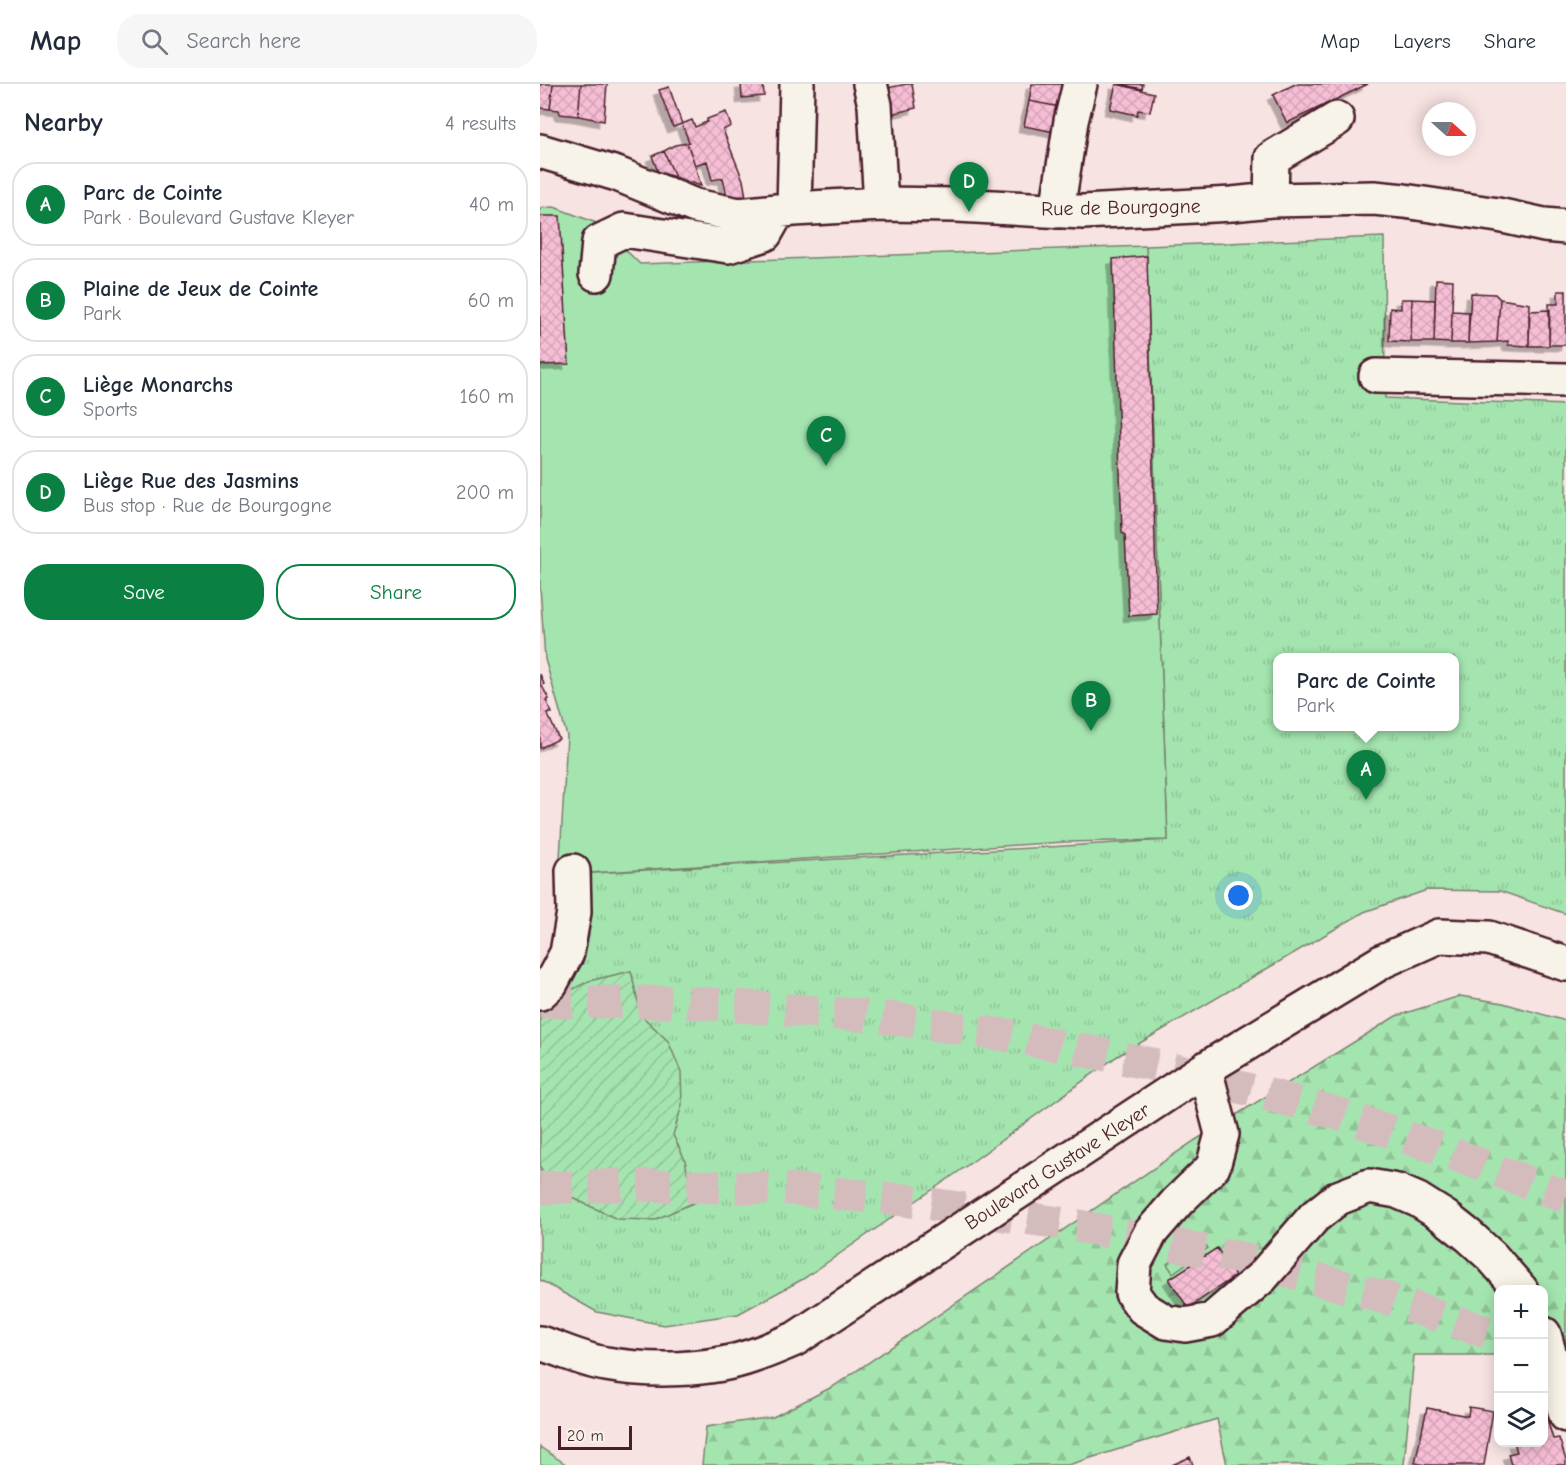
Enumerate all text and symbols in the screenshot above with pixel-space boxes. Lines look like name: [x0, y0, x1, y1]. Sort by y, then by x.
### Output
search box: [117, 14, 537, 68]
text: Map: [30, 25, 81, 57]
icon: search: [138, 25, 171, 58]
text: Search here: [186, 28, 301, 54]
text: Map: [1321, 29, 1360, 53]
text: Layers: [1393, 29, 1451, 53]
text: Share: [1484, 29, 1536, 53]
north arrow: [1422, 102, 1476, 156]
text: Nearby: [24, 108, 103, 138]
text: 4 results: [445, 112, 516, 135]
pin: D: [950, 162, 988, 212]
text: Parc de Cointe: [83, 180, 222, 206]
text: A: [40, 193, 51, 216]
text: 40 m: [469, 193, 514, 216]
street label: Rue de Bourgogne: [1041, 195, 1201, 220]
text: Park · Boulevard Gustave Kleyer: [83, 206, 354, 229]
text: Plaine de Jeux de Cointe: [83, 276, 318, 302]
text: B: [39, 289, 52, 312]
text: 60 m: [468, 289, 514, 312]
text: Park: [83, 302, 121, 325]
text: Liège Monarchs: [83, 372, 233, 398]
text: C: [39, 385, 52, 408]
text: 160 m: [460, 385, 514, 408]
text: Sports: [83, 398, 137, 421]
pin: C: [806, 416, 846, 466]
text: Liège Rue des Jasmins: [83, 468, 299, 494]
text: D: [39, 481, 52, 504]
text: 200 m: [456, 481, 514, 504]
text: Bus stop · Rue de Bourgogne: [83, 494, 332, 517]
button: Save: [24, 564, 264, 620]
button: Share: [276, 564, 516, 620]
popup: [1273, 653, 1459, 731]
text: Parc de Cointe: [1296, 668, 1436, 694]
pin: B: [1072, 682, 1110, 731]
text: Park: [1296, 694, 1335, 717]
pin: A: [1346, 750, 1386, 800]
your location: [1224, 881, 1253, 910]
street label: Boulevard Gustave Kleyer: [961, 1098, 1154, 1235]
map controls: [1494, 1285, 1548, 1447]
button: +: [1494, 1285, 1548, 1339]
button: −: [1494, 1339, 1548, 1393]
button: layers: [1494, 1393, 1548, 1447]
scale bar: [558, 1423, 632, 1450]
text: 20 m: [567, 1427, 604, 1445]

